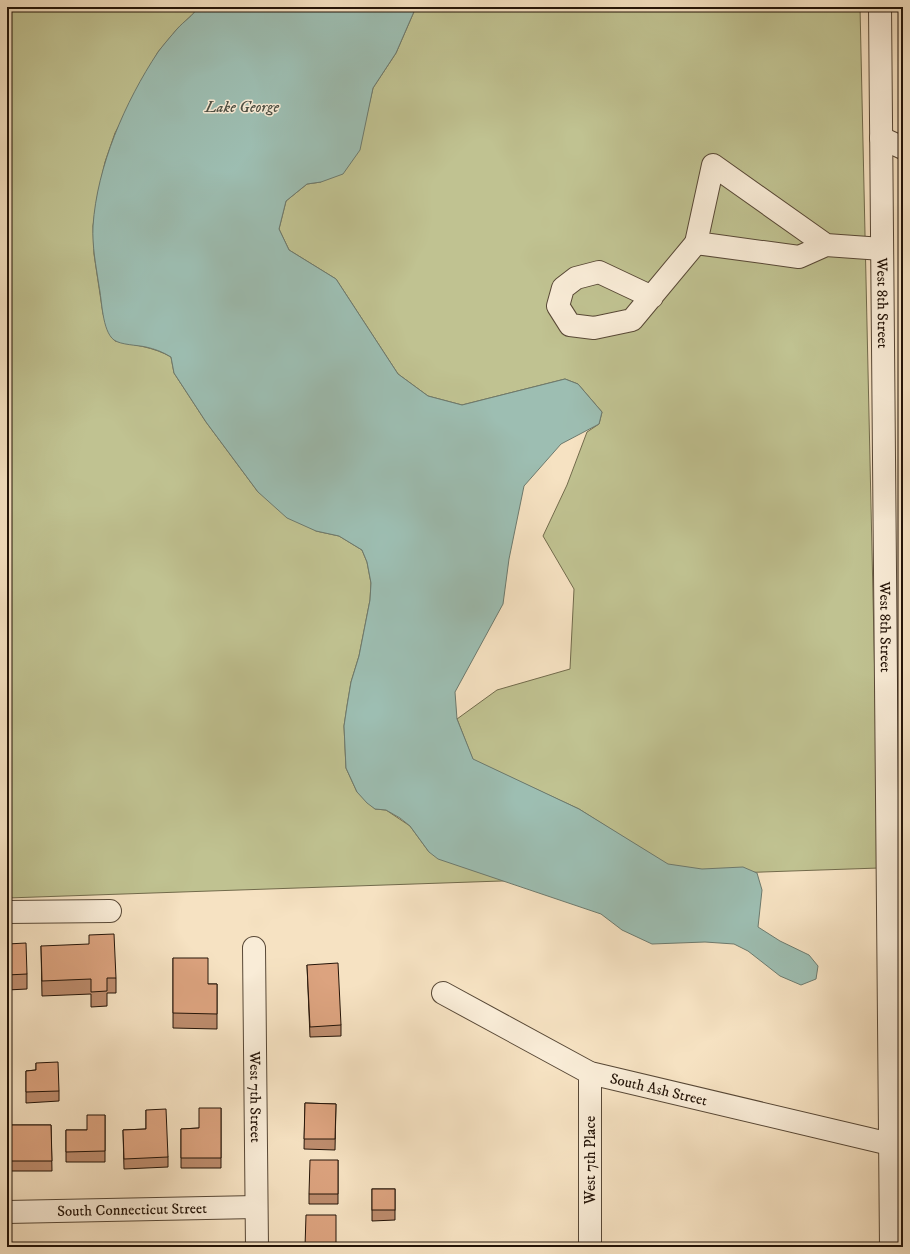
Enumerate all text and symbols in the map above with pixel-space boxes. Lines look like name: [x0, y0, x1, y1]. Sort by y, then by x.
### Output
water label: Lake George: [204, 97, 280, 117]
street label: West 8th Street: [873, 256, 893, 349]
street label: West 8th Street: [876, 580, 895, 673]
street label: West 7th Street: [246, 1050, 265, 1143]
street label: South Ash Street: [608, 1069, 710, 1110]
street label: West 7th Place: [581, 1116, 600, 1205]
street label: South Connecticut Street: [57, 1198, 207, 1220]

